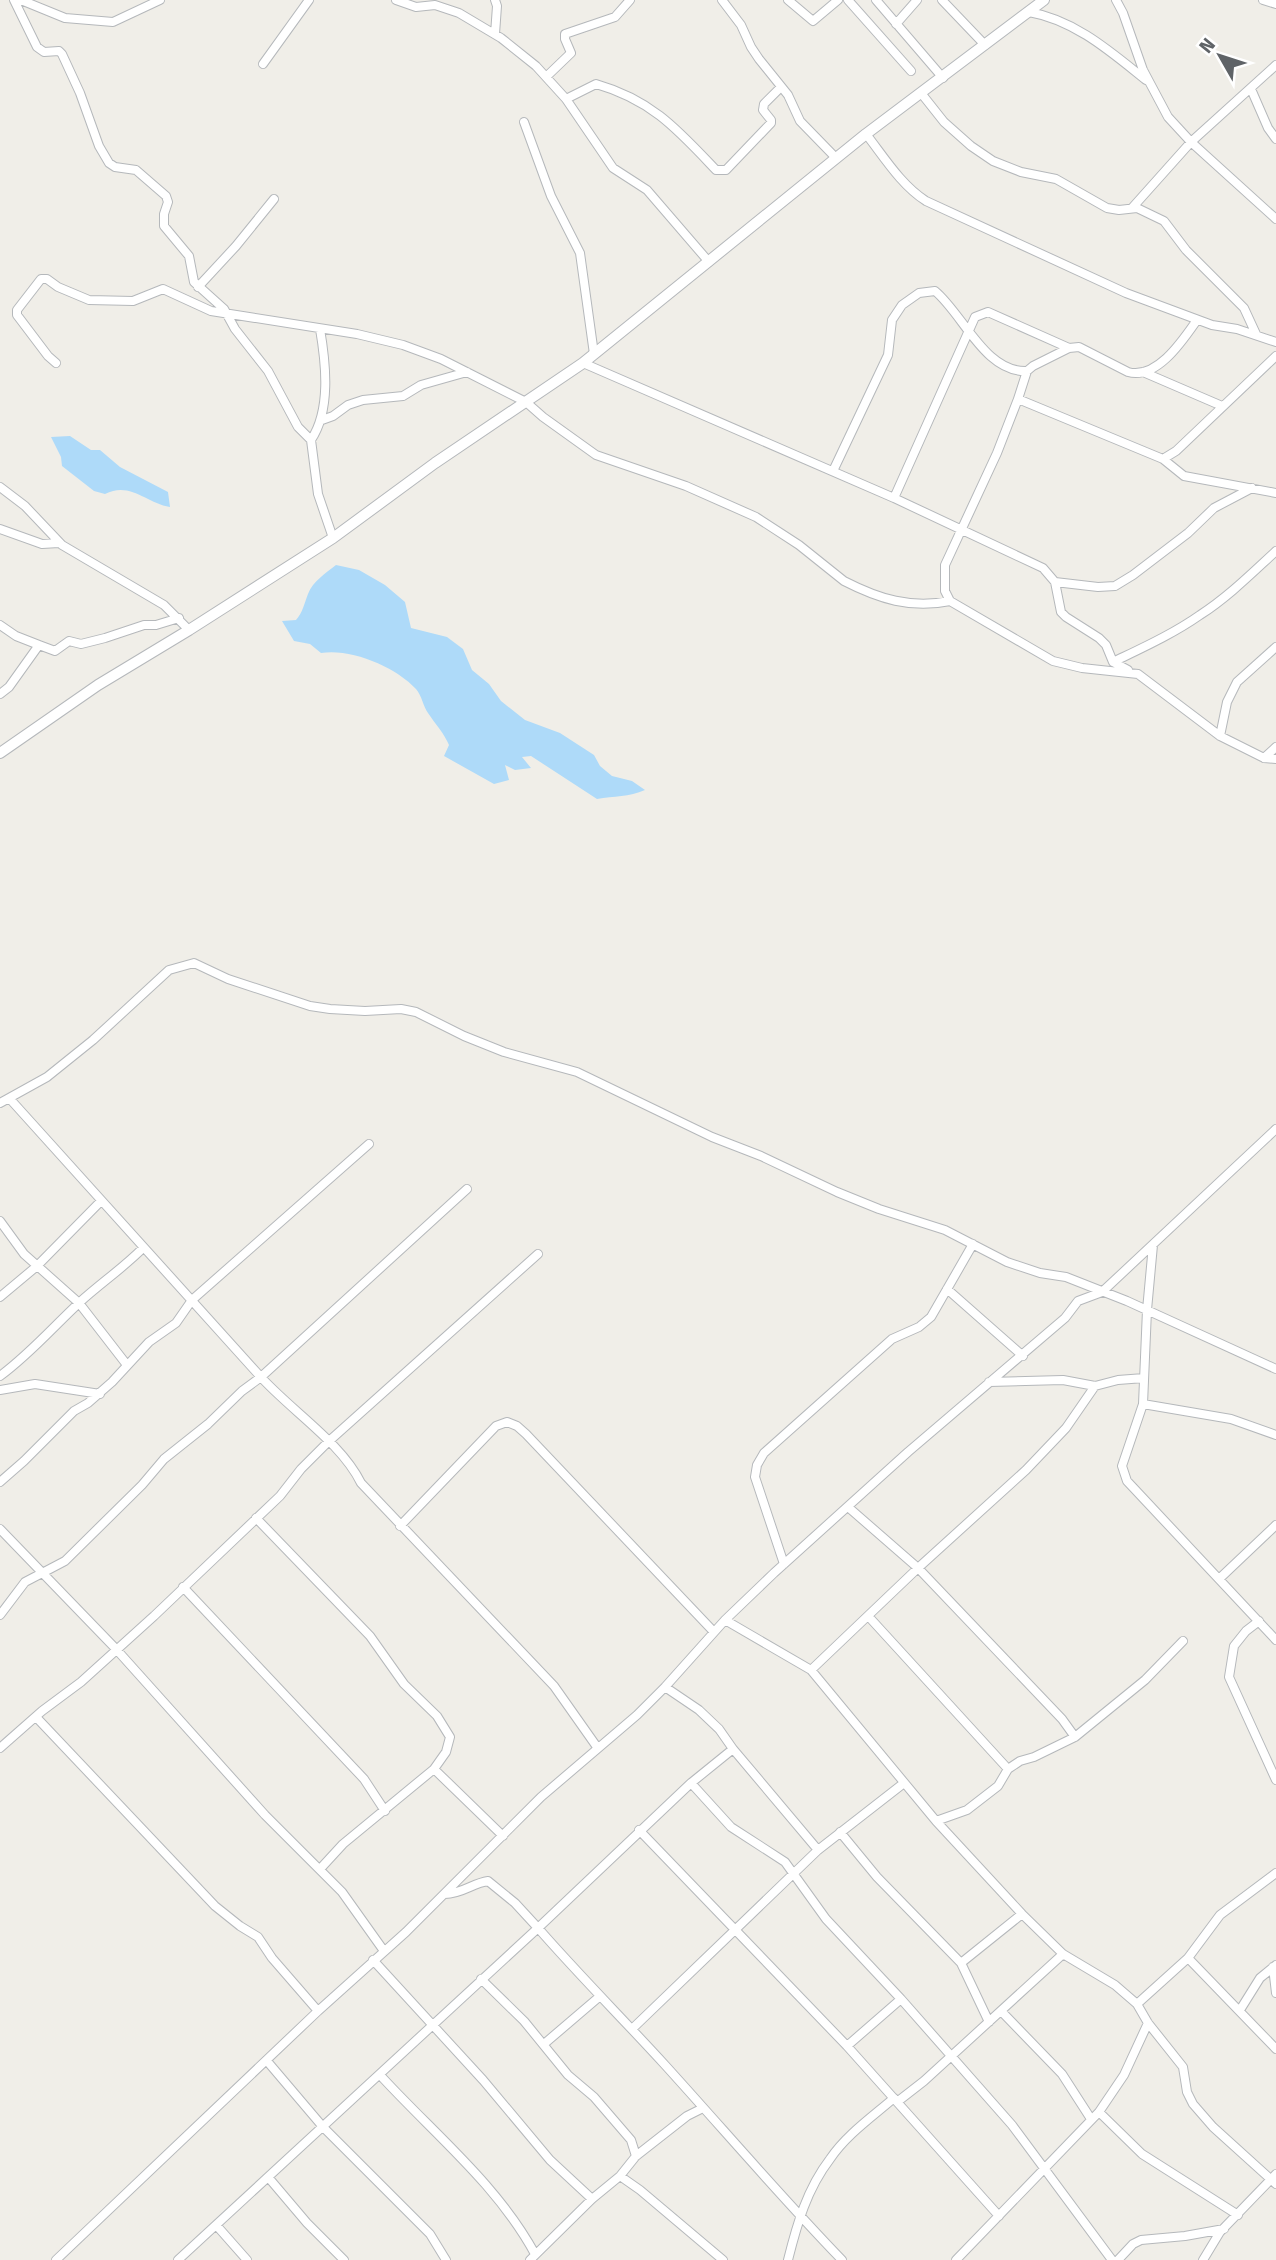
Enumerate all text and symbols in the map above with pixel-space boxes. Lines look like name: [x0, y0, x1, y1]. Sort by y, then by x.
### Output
north arrow: [1185, 21, 1255, 91]
text: N: [1194, 33, 1220, 58]

